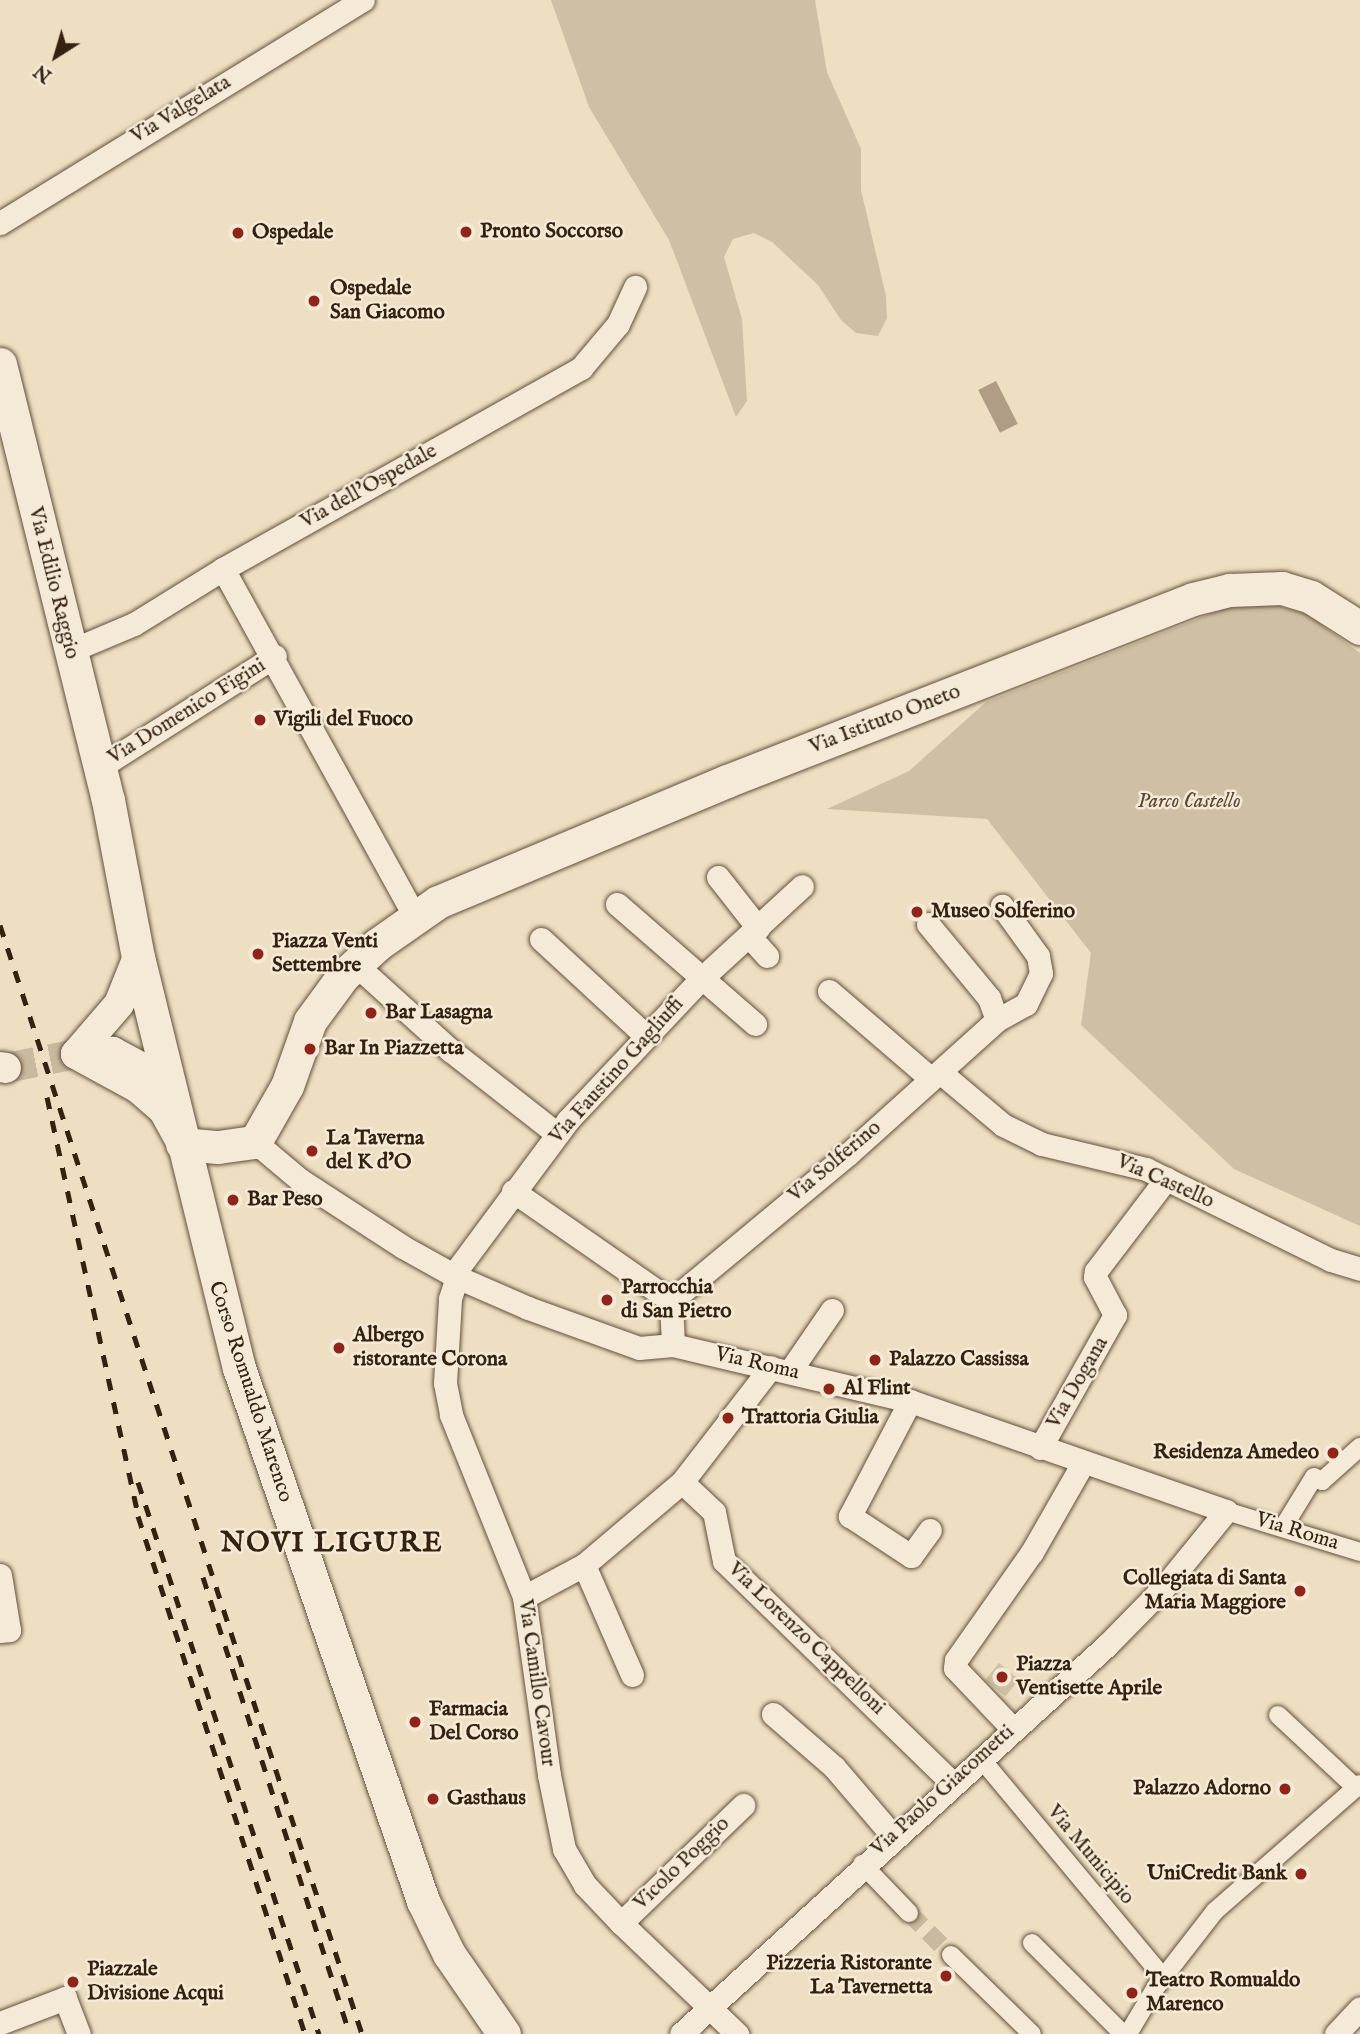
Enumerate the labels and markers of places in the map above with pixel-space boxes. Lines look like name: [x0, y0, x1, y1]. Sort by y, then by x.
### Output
place label: Pronto Soccorso: [480, 219, 623, 245]
place label: Ospedale: [252, 220, 333, 246]
marker: Pronto Soccorso: [458, 224, 474, 240]
marker: Ospedale: [230, 225, 246, 241]
place label: Ospedale San Giacomo: [330, 276, 445, 326]
marker: Ospedale San Giacomo: [304, 291, 324, 311]
place label: Vigili del Fuoco: [274, 707, 413, 733]
marker: Vigili del Fuoco: [252, 712, 268, 728]
place label: Museo Solferino: [931, 899, 1075, 925]
marker: Museo Solferino: [909, 904, 925, 920]
place label: Piazza Venti Settembre: [272, 929, 378, 979]
marker: Piazza Venti Settembre: [250, 946, 266, 962]
place label: Bar Lasagna: [385, 1000, 492, 1026]
marker: Bar Lasagna: [363, 1005, 379, 1021]
place label: Bar In Piazzetta: [324, 1036, 463, 1062]
marker: Bar In Piazzetta: [302, 1041, 318, 1057]
place label: La Taverna del K d'O: [326, 1126, 424, 1176]
marker: La Taverna del K d'O: [304, 1143, 320, 1159]
place label: Bar Peso: [247, 1187, 322, 1213]
marker: Bar Peso: [225, 1192, 241, 1208]
place label: Parrocchia di San Pietro: [621, 1275, 732, 1325]
marker: Parrocchia di San Pietro: [599, 1292, 615, 1308]
place label: Albergo ristorante Corona: [353, 1323, 507, 1373]
marker: Albergo ristorante Corona: [331, 1340, 347, 1356]
place label: Palazzo Cassissa: [889, 1347, 1029, 1373]
marker: Palazzo Cassissa: [867, 1352, 883, 1368]
place label: Al Flint: [843, 1376, 911, 1402]
marker: Al Flint: [821, 1381, 837, 1397]
place label: Trattoria Giulia: [742, 1405, 879, 1431]
marker: Trattoria Giulia: [720, 1410, 736, 1426]
place label: Residenza Amedeo: [1153, 1440, 1319, 1466]
marker: Residenza Amedeo: [1325, 1445, 1341, 1461]
place label: Collegiata di Santa Maria Maggiore: [1123, 1566, 1286, 1616]
marker: Collegiata di Santa Maria Maggiore: [1292, 1583, 1308, 1599]
place label: Piazza Ventisette Aprile: [1016, 1652, 1162, 1702]
marker: Piazza Ventisette Aprile: [994, 1669, 1010, 1685]
place label: Farmacia Del Corso: [429, 1697, 519, 1747]
marker: Farmacia Del Corso: [407, 1714, 423, 1730]
place label: Palazzo Adorno: [1133, 1776, 1271, 1802]
marker: Palazzo Adorno: [1277, 1781, 1293, 1797]
place label: Gasthaus: [447, 1786, 526, 1812]
marker: Gasthaus: [425, 1791, 441, 1807]
place label: UniCredit Bank: [1147, 1861, 1287, 1887]
marker: UniCredit Bank: [1293, 1866, 1309, 1882]
place label: Pizzeria Ristorante La Tavernetta: [766, 1951, 932, 2001]
place label: Piazzale Divisione Acqui: [87, 1957, 224, 2007]
marker: Pizzeria Ristorante La Tavernetta: [938, 1968, 954, 1984]
place label: Teatro Romualdo Marenco: [1146, 1968, 1300, 2018]
marker: Piazzale Divisione Acqui: [65, 1974, 81, 1990]
marker: Teatro Romualdo Marenco: [1124, 1985, 1140, 2001]

